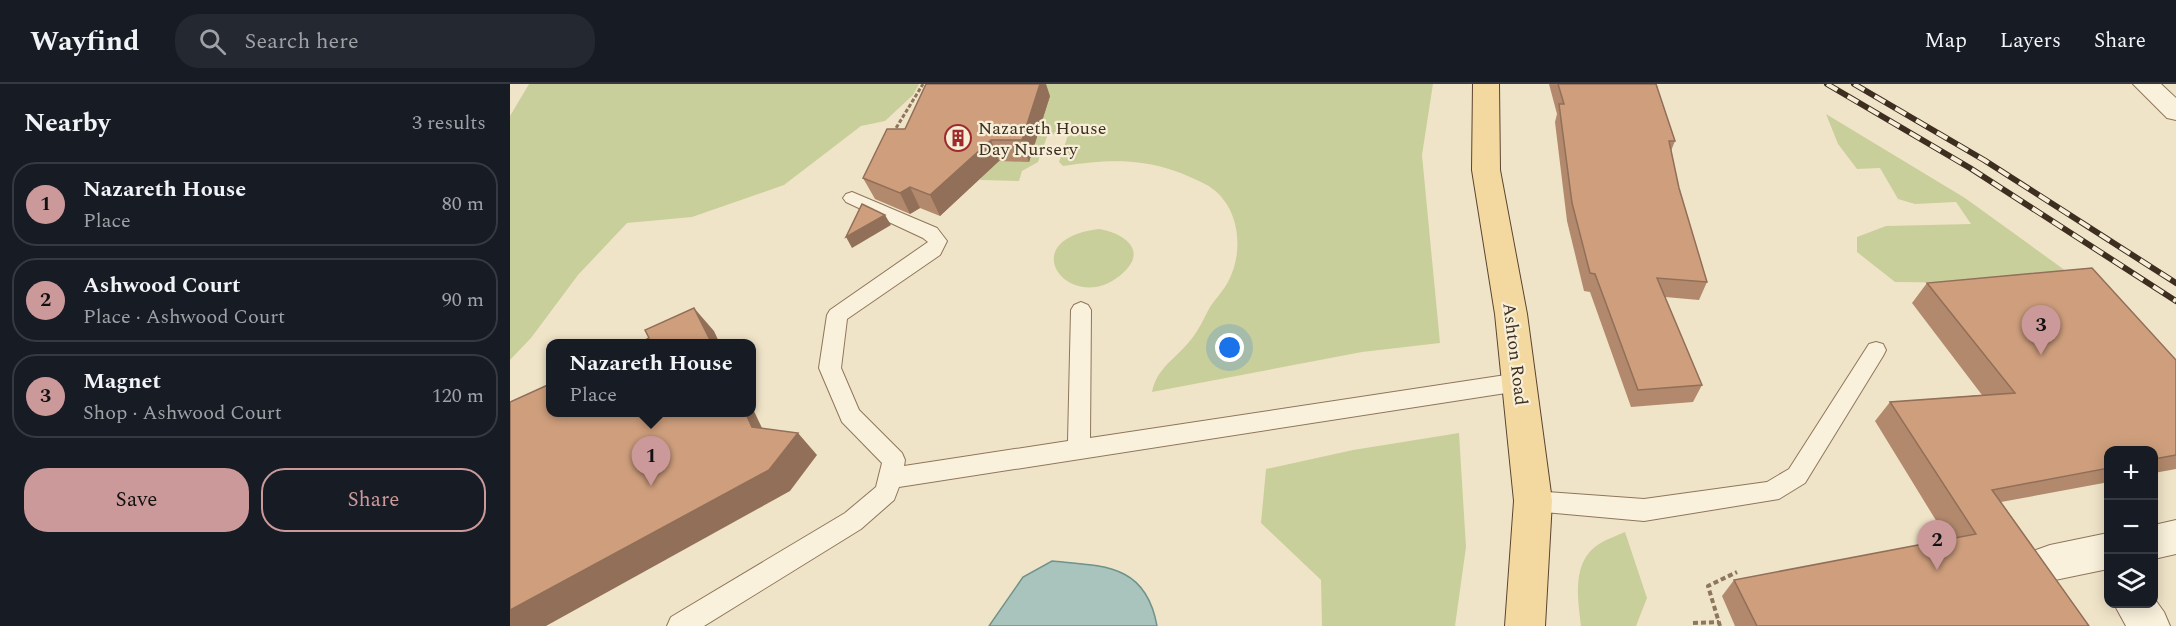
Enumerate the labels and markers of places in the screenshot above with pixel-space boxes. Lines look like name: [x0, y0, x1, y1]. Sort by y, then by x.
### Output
place label: Nazareth House Day Nursery: [978, 115, 1106, 163]
building icon: Nazareth House Day Nursery: [943, 123, 973, 153]
pin: 3: [2022, 306, 2060, 355]
pin: 1: [632, 436, 670, 486]
pin: 2: [1918, 520, 1956, 570]

